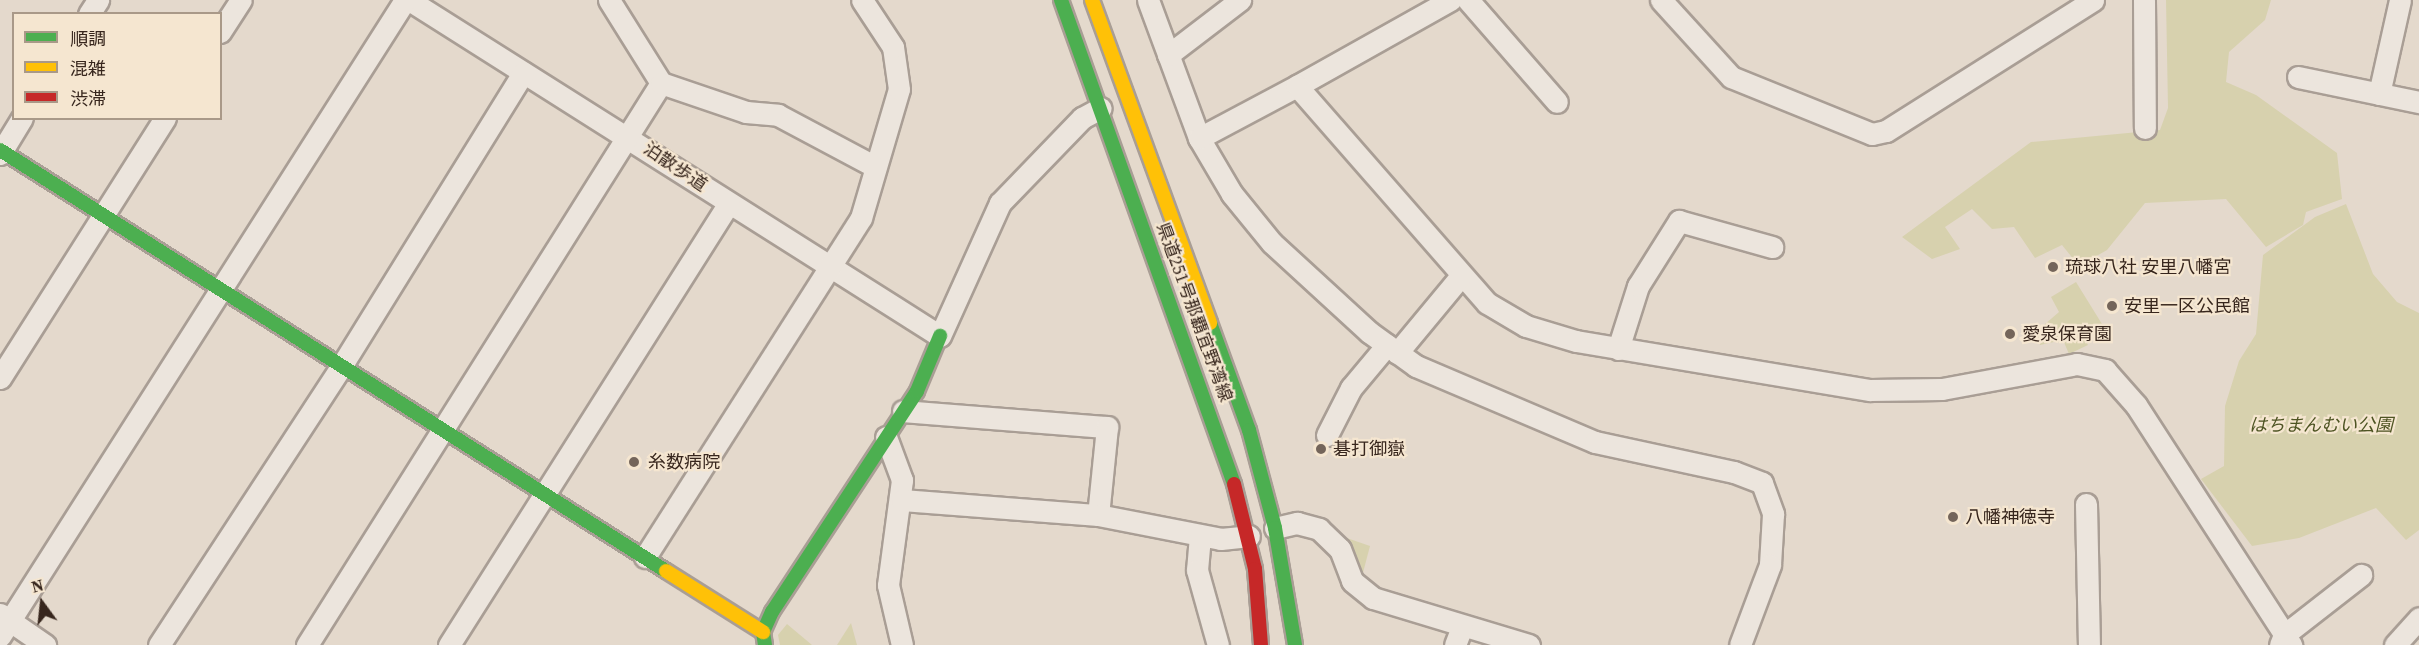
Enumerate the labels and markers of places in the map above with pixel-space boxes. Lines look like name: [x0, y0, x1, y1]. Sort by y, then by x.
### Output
place label: 琉球八社 安里八幡宮: [2065, 256, 2231, 278]
marker: 琉球八社 安里八幡宮: [2046, 260, 2060, 274]
place label: 安里一区公民館: [2124, 295, 2250, 317]
marker: 安里一区公民館: [2105, 299, 2119, 313]
place label: 愛泉保育園: [2022, 323, 2112, 345]
marker: 愛泉保育園: [2003, 327, 2017, 341]
place label: 碁打御嶽: [1333, 438, 1405, 460]
marker: 碁打御嶽: [1314, 442, 1328, 456]
place label: 糸数病院: [648, 451, 720, 473]
marker: 糸数病院: [625, 453, 643, 471]
place label: 八幡神徳寺: [1965, 506, 2055, 528]
marker: 八幡神徳寺: [1946, 510, 1960, 524]

